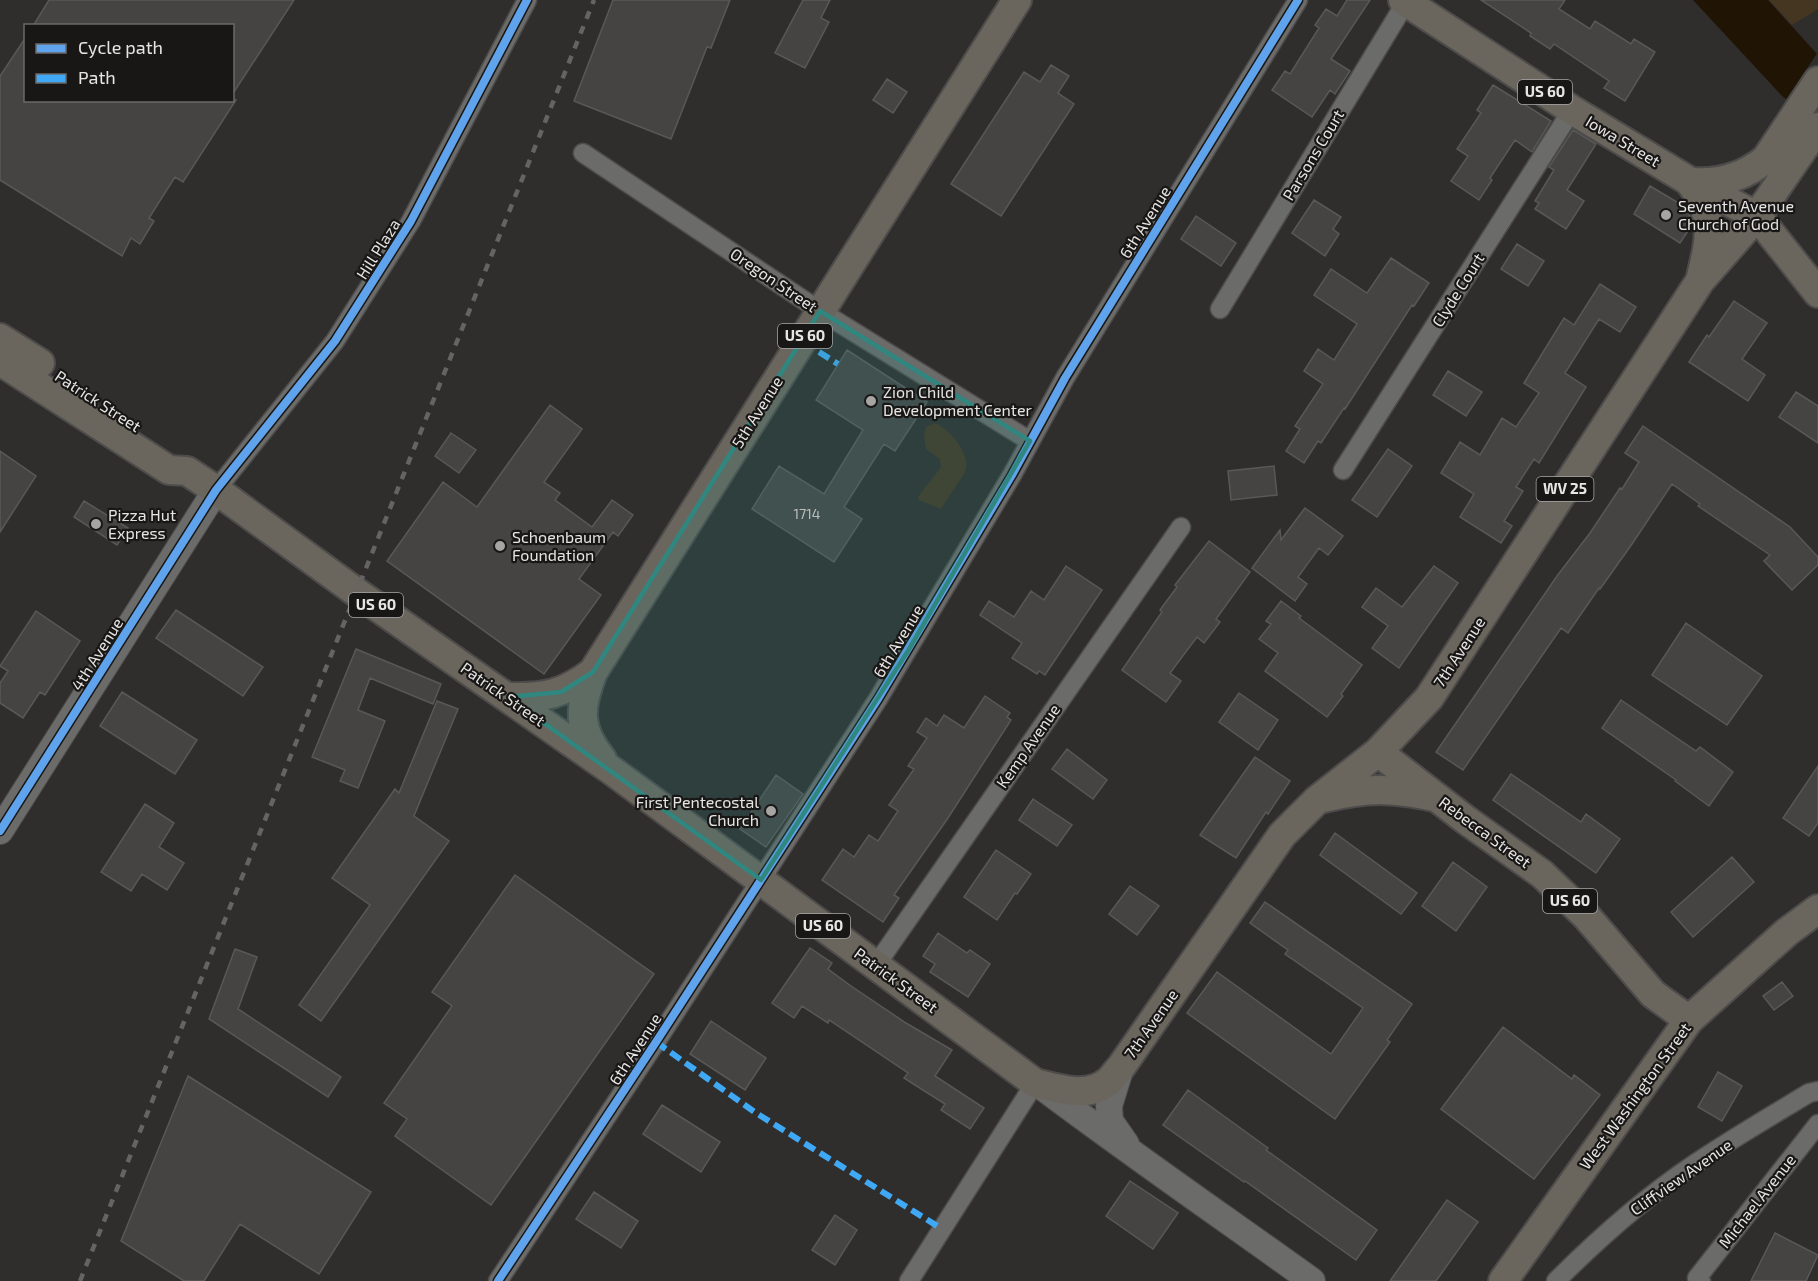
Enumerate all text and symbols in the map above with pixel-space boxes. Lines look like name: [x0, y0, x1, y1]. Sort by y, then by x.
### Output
legend: [24, 24, 234, 102]
text: Cycle path: [78, 36, 163, 58]
text: Path: [78, 66, 116, 88]
road number: US 60: [1518, 80, 1572, 104]
street label: Parsons Court: [1278, 106, 1347, 204]
street label: Iowa Street: [1583, 111, 1664, 170]
street label: 6th Avenue: [1115, 182, 1174, 261]
place label: Seventh Avenue Church of God: [1678, 196, 1794, 233]
marker: Seventh Avenue Church of God: [1659, 208, 1673, 222]
street label: Hill Plaza: [352, 215, 403, 282]
street label: Oregon Street: [727, 244, 821, 316]
street label: Clyde Court: [1428, 249, 1488, 330]
road number: US 60: [778, 324, 832, 348]
street label: Patrick Street: [52, 366, 145, 435]
street label: 5th Avenue: [727, 372, 786, 451]
place label: Zion Child Development Center: [883, 382, 1033, 419]
marker: Zion Child Development Center: [864, 394, 878, 408]
road number: WV 25: [1536, 477, 1594, 501]
place label: Pizza Hut Express: [108, 505, 176, 542]
house number: 1714: [794, 505, 820, 522]
marker: Pizza Hut Express: [89, 517, 103, 531]
place label: Schoenbaum Foundation: [512, 527, 606, 564]
marker: Schoenbaum Foundation: [493, 539, 507, 553]
road number: US 60: [349, 593, 403, 617]
street label: 6th Avenue: [868, 601, 927, 681]
street label: 7th Avenue: [1429, 613, 1488, 691]
street label: 4th Avenue: [67, 614, 126, 694]
street label: Patrick Street: [458, 658, 549, 730]
street label: Kemp Avenue: [992, 700, 1063, 791]
place label: First Pentecostal Church: [636, 792, 759, 829]
street label: Rebecca Street: [1436, 792, 1535, 871]
marker: First Pentecostal Church: [764, 804, 778, 818]
road number: US 60: [1543, 889, 1597, 913]
road number: US 60: [796, 914, 850, 938]
street label: Patrick Street: [851, 943, 942, 1016]
street label: 7th Avenue: [1120, 985, 1181, 1062]
street label: 6th Avenue: [604, 1009, 665, 1088]
street label: West Washington Street: [1575, 1019, 1694, 1173]
street label: Cliffview Avenue: [1626, 1134, 1735, 1219]
street label: Michael Avenue: [1714, 1150, 1799, 1251]

